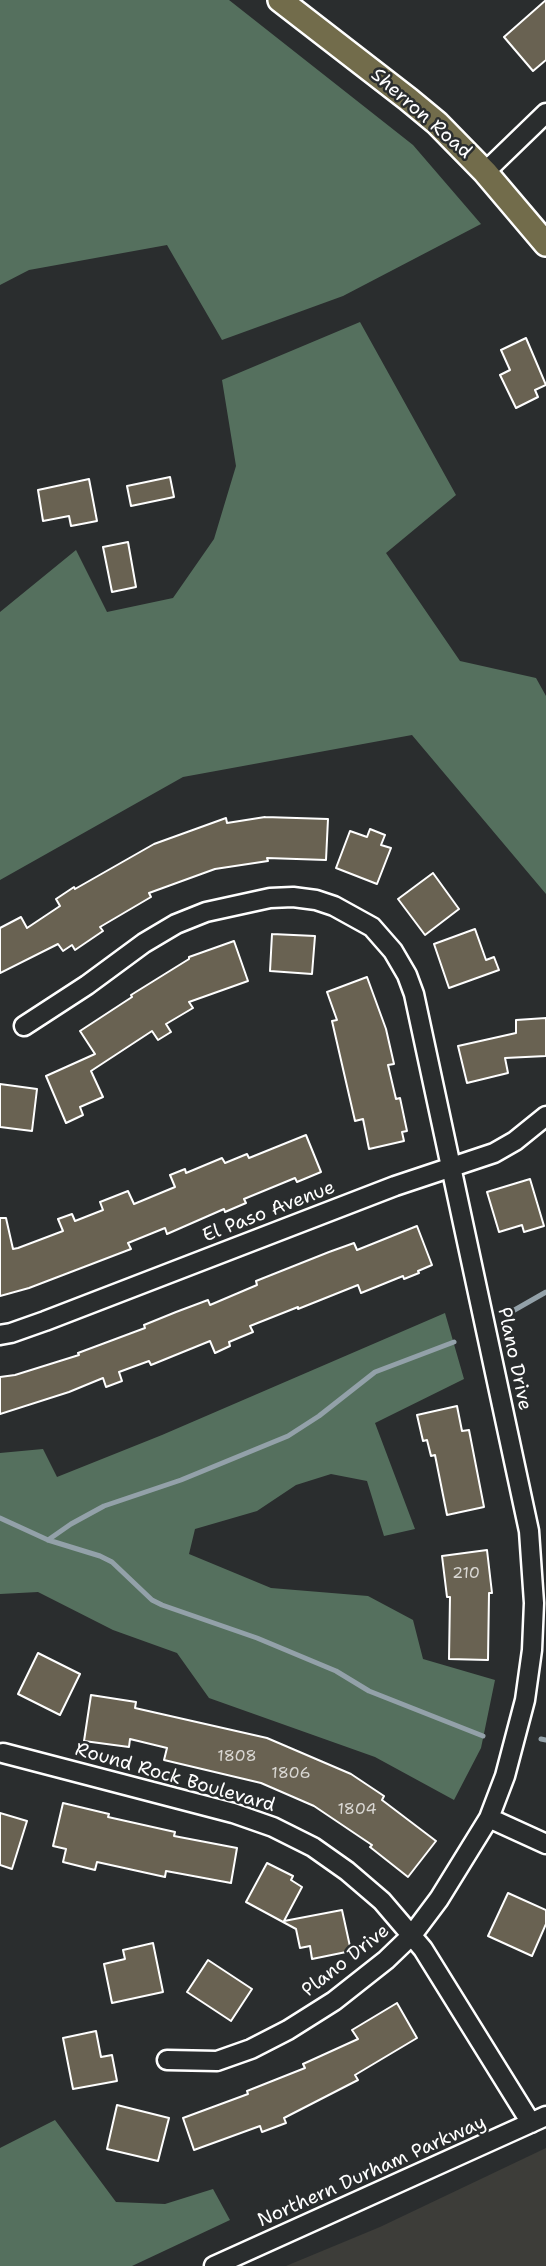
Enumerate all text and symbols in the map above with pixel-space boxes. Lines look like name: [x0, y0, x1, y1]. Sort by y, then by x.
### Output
street label: Sherron Road: [366, 64, 476, 164]
street label: El Paso Avenue: [200, 1176, 338, 1248]
street label: Plano Drive: [492, 1305, 536, 1413]
house number: 210: [452, 1564, 480, 1584]
street label: Round Rock Boulevard: [72, 1739, 278, 1817]
house number: 1808: [217, 1747, 257, 1767]
house number: 1806: [271, 1764, 311, 1784]
house number: 1804: [337, 1800, 377, 1820]
street label: Plano Drive: [298, 1920, 394, 2002]
street label: Northern Durham Parkway: [254, 2111, 490, 2233]

